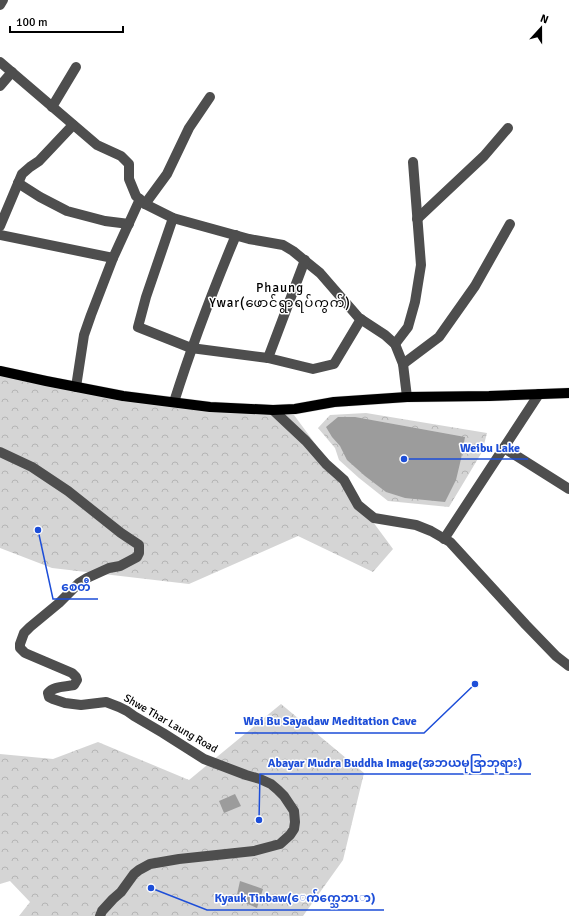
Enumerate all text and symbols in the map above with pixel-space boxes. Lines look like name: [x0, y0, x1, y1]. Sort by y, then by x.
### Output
scale bar: [10, 8, 123, 34]
north arrow: [521, 8, 561, 48]
text: N: [539, 12, 550, 27]
text: 100 m: [16, 15, 48, 30]
district label: Phaung Ywar(ဖောင်ရွာရပ်ကွက်): [209, 280, 351, 313]
callout: Weibu Lake: [452, 435, 528, 459]
text: Weibu Lake: [460, 441, 520, 456]
callout: စေတီ: [53, 575, 98, 599]
text: စေတီ: [61, 578, 91, 595]
street label: Shwe Thar Laung Road: [122, 691, 220, 756]
callout: Wai Bu Sayadaw Meditation Cave: [235, 709, 424, 733]
text: Wai Bu Sayadaw Meditation Cave: [243, 714, 417, 729]
callout: Abayar Mudra Buddha Image(အဘယမုဒြာဘုရား): [260, 750, 531, 774]
text: Abayar Mudra Buddha Image(အဘယမုဒြာဘုရား): [268, 754, 522, 774]
callout: Kyauk Tinbaw(ေက်က္သေဘၤာ): [207, 886, 384, 910]
text: Kyauk Tinbaw(ေက်က္သေဘၤာ): [215, 888, 375, 908]

